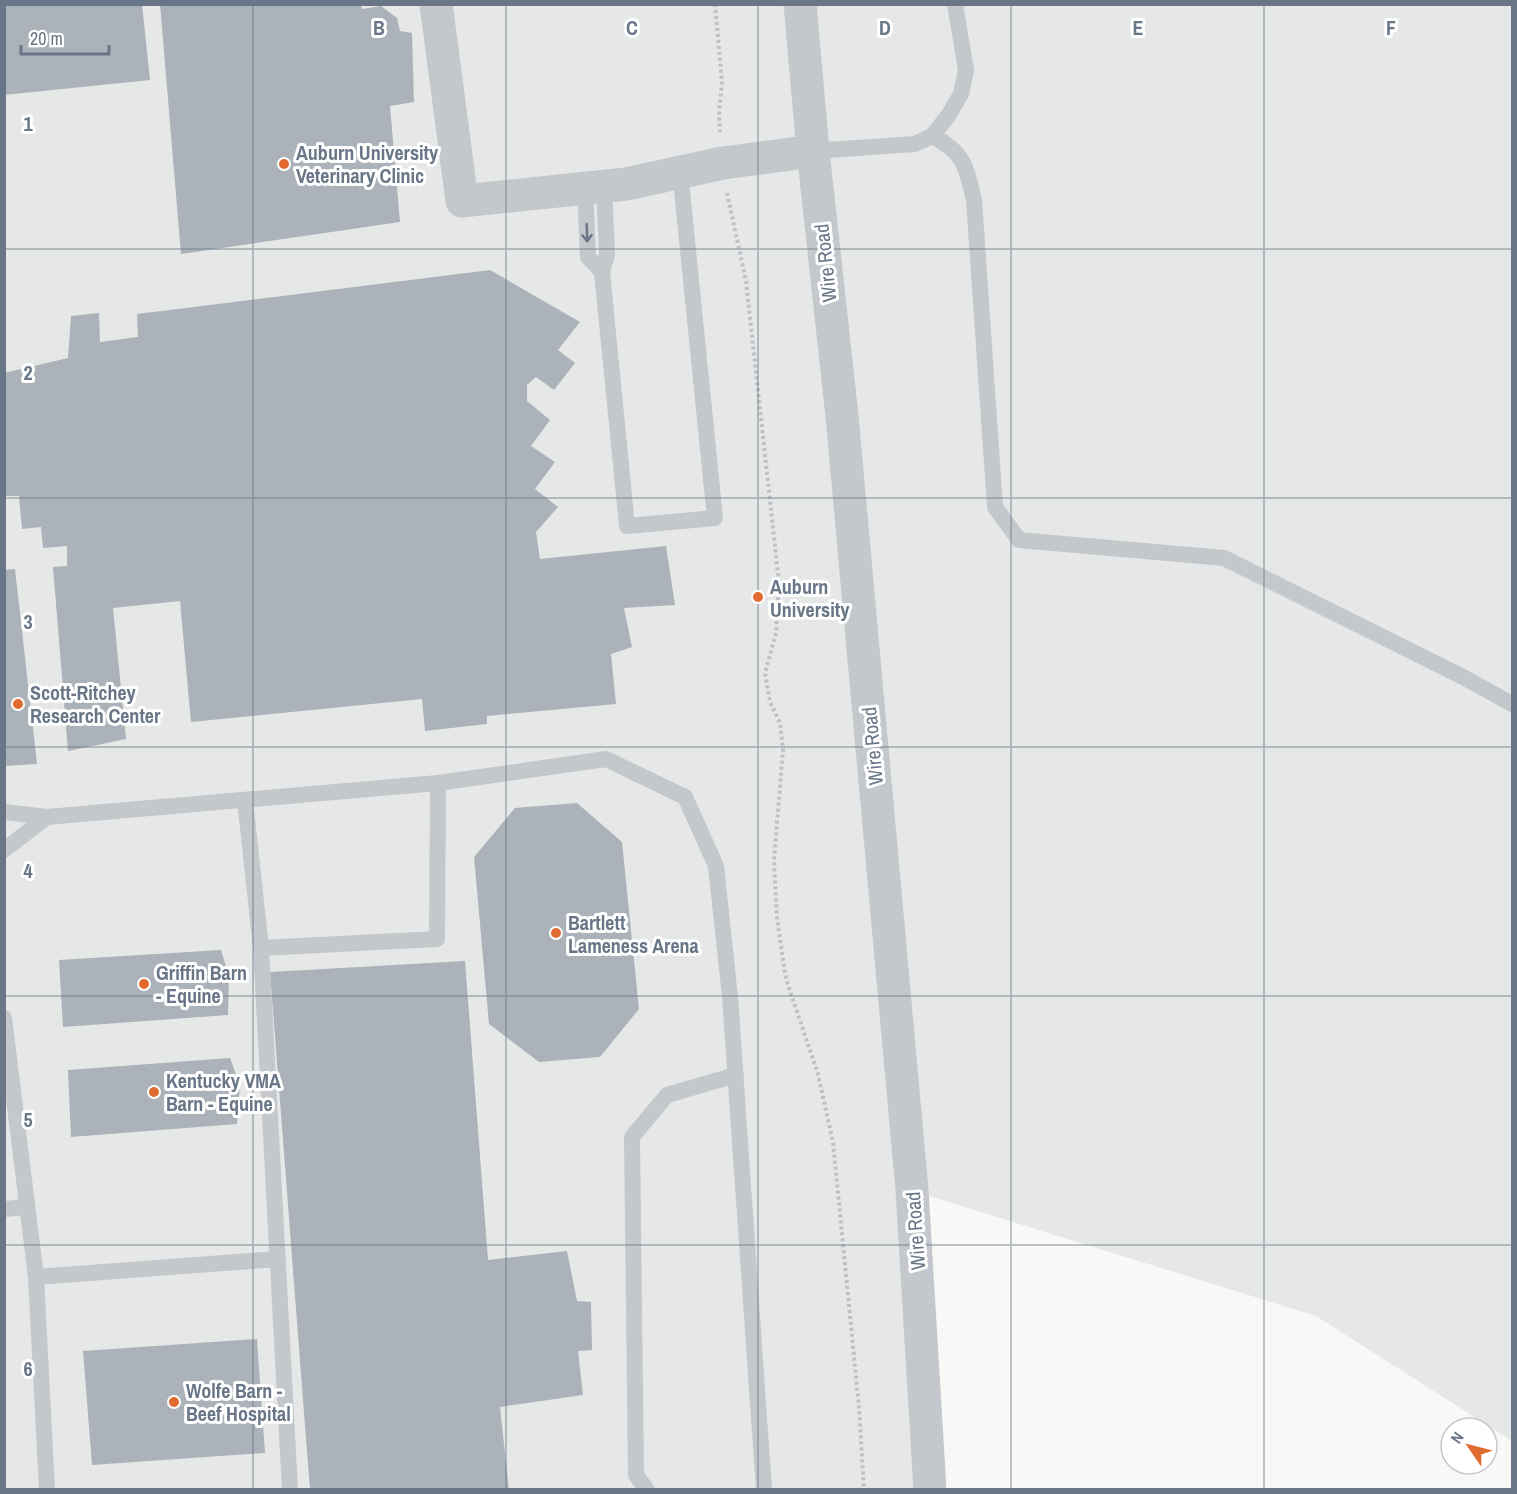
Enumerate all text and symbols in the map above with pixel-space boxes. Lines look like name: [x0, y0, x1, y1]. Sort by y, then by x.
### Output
text: B: [373, 14, 385, 41]
text: C: [626, 14, 638, 41]
text: D: [879, 14, 891, 41]
text: E: [1133, 14, 1144, 41]
text: F: [1386, 14, 1396, 41]
scale bar: [21, 18, 110, 56]
text: 20 m: [30, 26, 63, 51]
text: 1: [23, 110, 33, 137]
place label: Auburn University Veterinary Clinic: [296, 139, 439, 189]
marker: Auburn University Veterinary Clinic: [277, 157, 291, 171]
one-way arrow: [581, 222, 592, 242]
street label: Wire Road: [807, 223, 843, 303]
text: 2: [23, 359, 33, 386]
place label: Auburn University: [770, 573, 850, 623]
marker: Auburn University: [751, 590, 765, 604]
text: 3: [23, 608, 33, 635]
place label: Scott-Ritchey Research Center: [30, 679, 161, 729]
marker: Scott-Ritchey Research Center: [11, 697, 25, 711]
street label: Wire Road: [855, 706, 889, 786]
text: 4: [23, 857, 33, 884]
place label: Bartlett Lameness Arena: [568, 909, 699, 959]
marker: Bartlett Lameness Arena: [549, 926, 563, 940]
place label: Griffin Barn - Equine: [156, 959, 247, 1009]
marker: Griffin Barn - Equine: [137, 977, 151, 991]
place label: Kentucky VMA Barn - Equine: [166, 1067, 281, 1117]
marker: Kentucky VMA Barn - Equine: [147, 1085, 161, 1099]
text: 5: [23, 1106, 33, 1133]
street label: Wire Road: [899, 1191, 931, 1271]
text: 6: [23, 1355, 33, 1382]
place label: Wolfe Barn - Beef Hospital: [186, 1377, 291, 1427]
marker: Wolfe Barn - Beef Hospital: [167, 1395, 181, 1409]
north arrow: [1439, 1416, 1499, 1476]
text: N: [1445, 1427, 1468, 1448]

